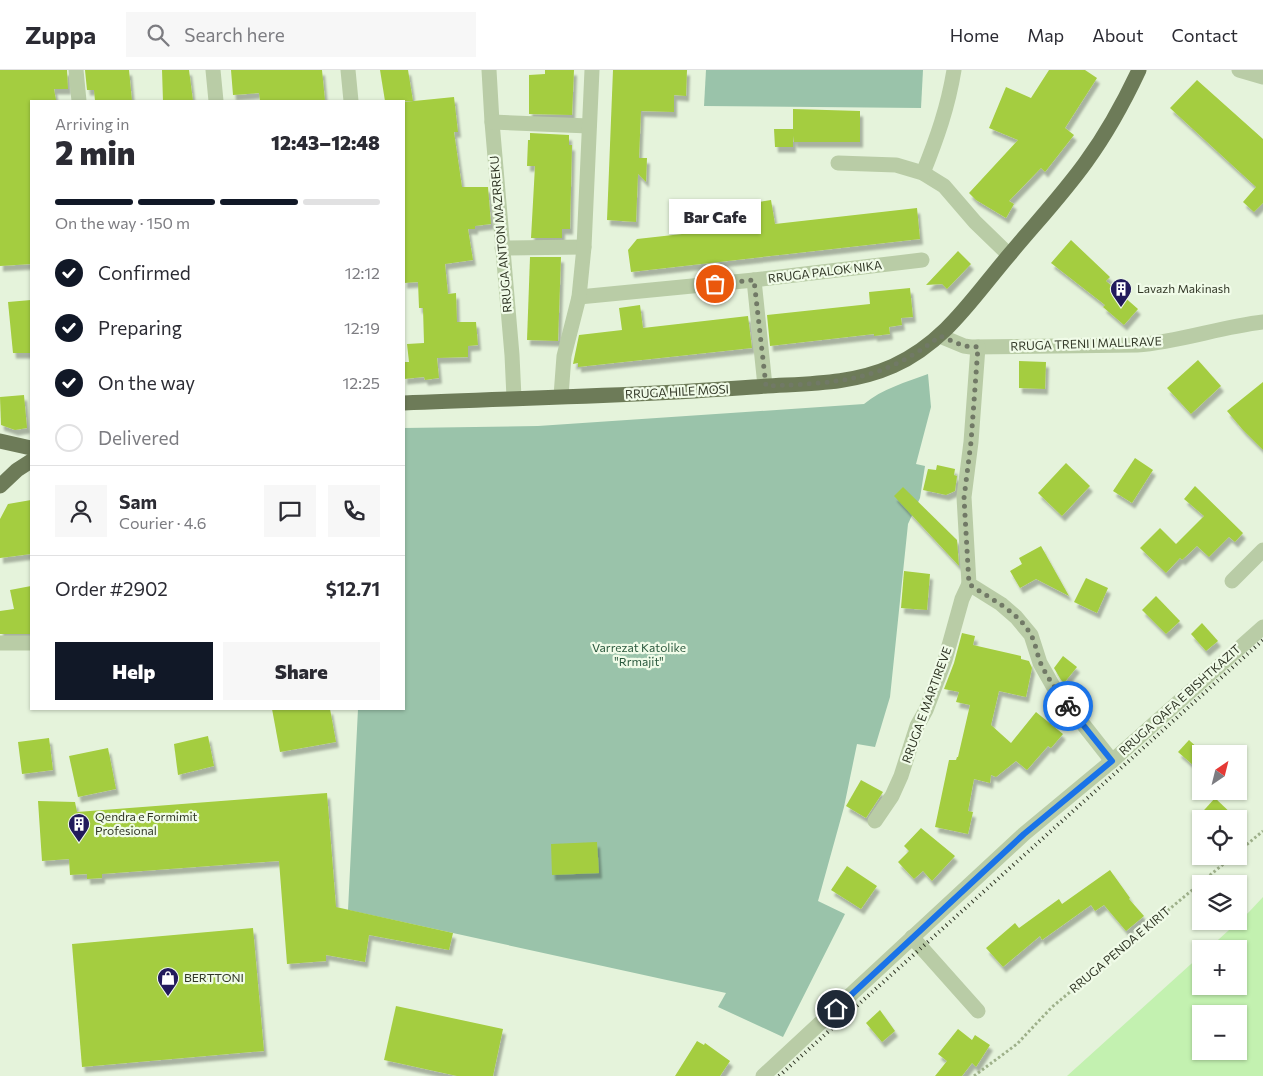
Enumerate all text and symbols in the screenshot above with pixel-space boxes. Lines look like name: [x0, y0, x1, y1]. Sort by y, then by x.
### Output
search box: [126, 12, 476, 57]
text: Zuppa: [25, 20, 96, 49]
icon: search: [144, 21, 172, 49]
text: Search here: [184, 23, 285, 46]
text: Home: [950, 24, 999, 46]
text: Map: [1027, 24, 1064, 46]
text: About: [1092, 24, 1144, 46]
text: Contact: [1172, 24, 1238, 46]
text: Arriving in: [55, 114, 129, 133]
text: 12:43–12:48: [271, 131, 380, 154]
text: 2 min: [55, 132, 135, 172]
street label: RRUGA ANTON MAZRREKU: [486, 155, 514, 313]
callout: Bar Cafe: [669, 199, 761, 234]
text: Bar Cafe: [683, 207, 747, 226]
text: On the way · 150 m: [55, 213, 190, 232]
street label: RRUGA PALOK NIKA: [767, 257, 883, 285]
icon: check: [55, 259, 83, 287]
text: Confirmed: [98, 261, 191, 284]
text: 12:12: [345, 263, 380, 282]
pin: [694, 263, 736, 305]
icon: bag: [701, 270, 729, 298]
building icon: Lavazh Makinash: [1109, 277, 1133, 308]
place label: Lavazh Makinash: [1137, 281, 1230, 295]
icon: check: [55, 314, 83, 342]
text: Preparing: [98, 316, 182, 339]
text: 12:19: [344, 318, 380, 337]
street label: RRUGA TRENI I MALLRAVE: [1010, 333, 1162, 353]
icon: check: [55, 369, 83, 397]
text: On the way: [98, 371, 195, 394]
text: 12:25: [342, 373, 380, 392]
street label: RRUGA HILE MOSI: [625, 381, 729, 401]
text: Delivered: [98, 426, 179, 449]
button: person: [55, 485, 107, 537]
button: chat: [264, 485, 316, 537]
button: phone: [328, 485, 380, 537]
text: Sam: [119, 490, 157, 513]
text: Courier · 4.6: [119, 513, 206, 532]
text: Order #2902: [55, 577, 168, 600]
text: $12.71: [326, 577, 380, 600]
park label: Varrezat Katolike "Rrmajit": [592, 640, 686, 668]
street label: RRUGA QAFA E BISHTKAZIT: [1116, 641, 1243, 757]
button: Help: [55, 642, 213, 700]
button: Share: [223, 642, 380, 700]
street label: RRUGA E MARTIREVE: [899, 645, 954, 765]
courier: [1043, 681, 1093, 731]
icon: bike: [1054, 692, 1082, 720]
north arrow: [1192, 745, 1248, 800]
map controls: [1192, 745, 1247, 1060]
place label: Qendra e Formimit Profesional: [95, 809, 198, 837]
button: locate: [1192, 810, 1247, 865]
building icon: Qendra e Formimit Profesional: [67, 812, 91, 843]
button: layers: [1192, 875, 1247, 930]
street label: RRUGA PENDA E KIRIT: [1066, 903, 1173, 995]
button: +: [1192, 940, 1247, 995]
shop icon: BERTTONI: [156, 966, 180, 997]
place label: BERTTONI: [184, 970, 244, 984]
pin: [815, 988, 857, 1030]
icon: home: [822, 995, 850, 1023]
button: −: [1192, 1005, 1247, 1060]

